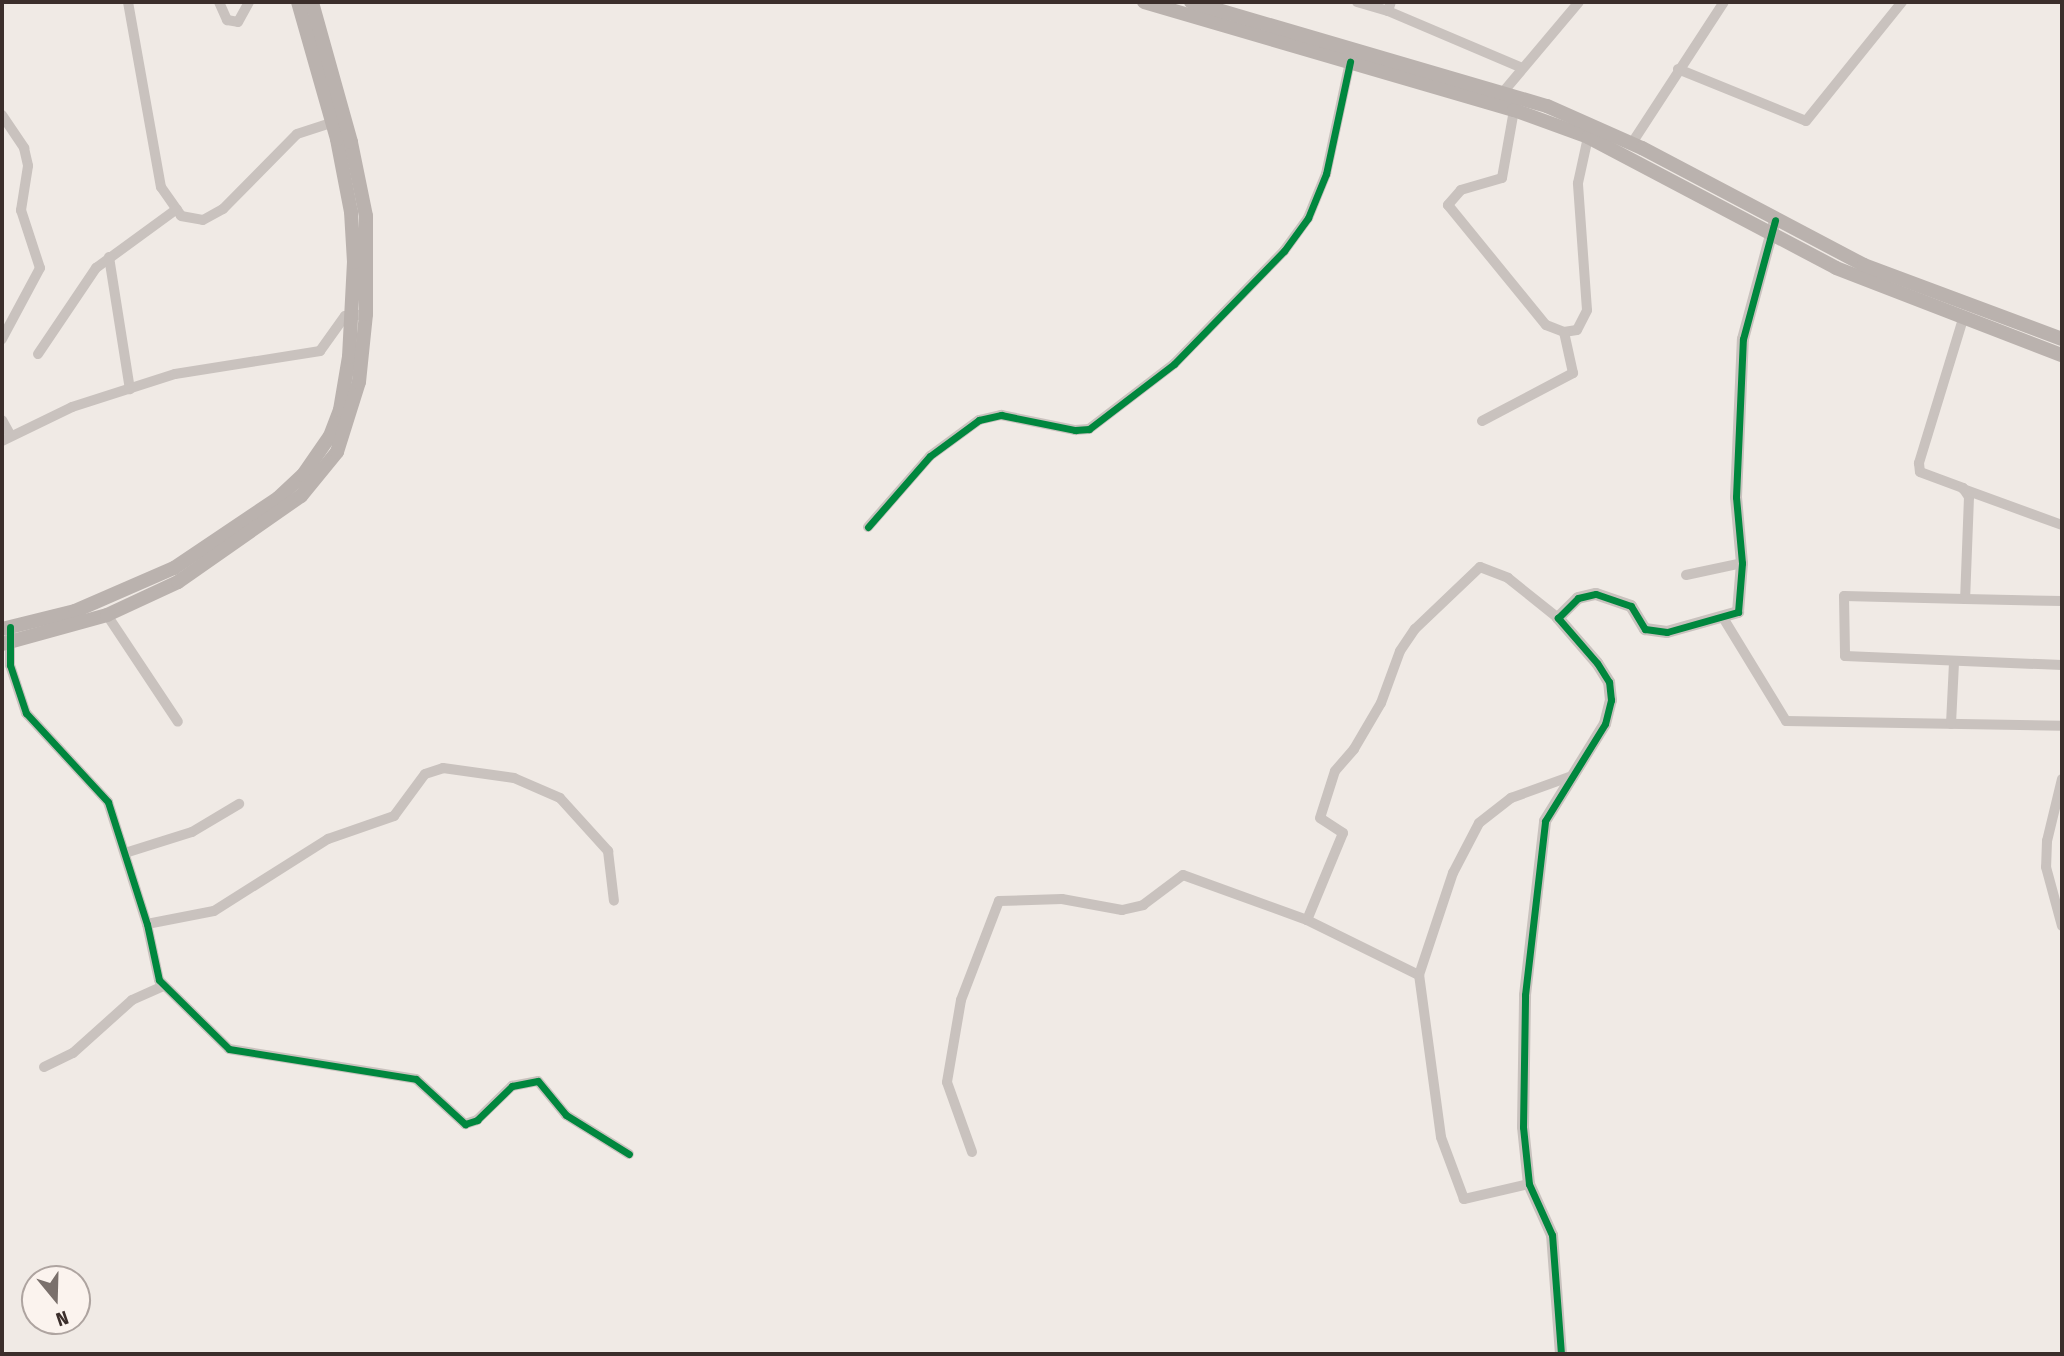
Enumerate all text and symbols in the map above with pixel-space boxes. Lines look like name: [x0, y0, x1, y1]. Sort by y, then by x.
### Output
north arrow: [21, 1265, 91, 1335]
text: N: [53, 1306, 71, 1331]

